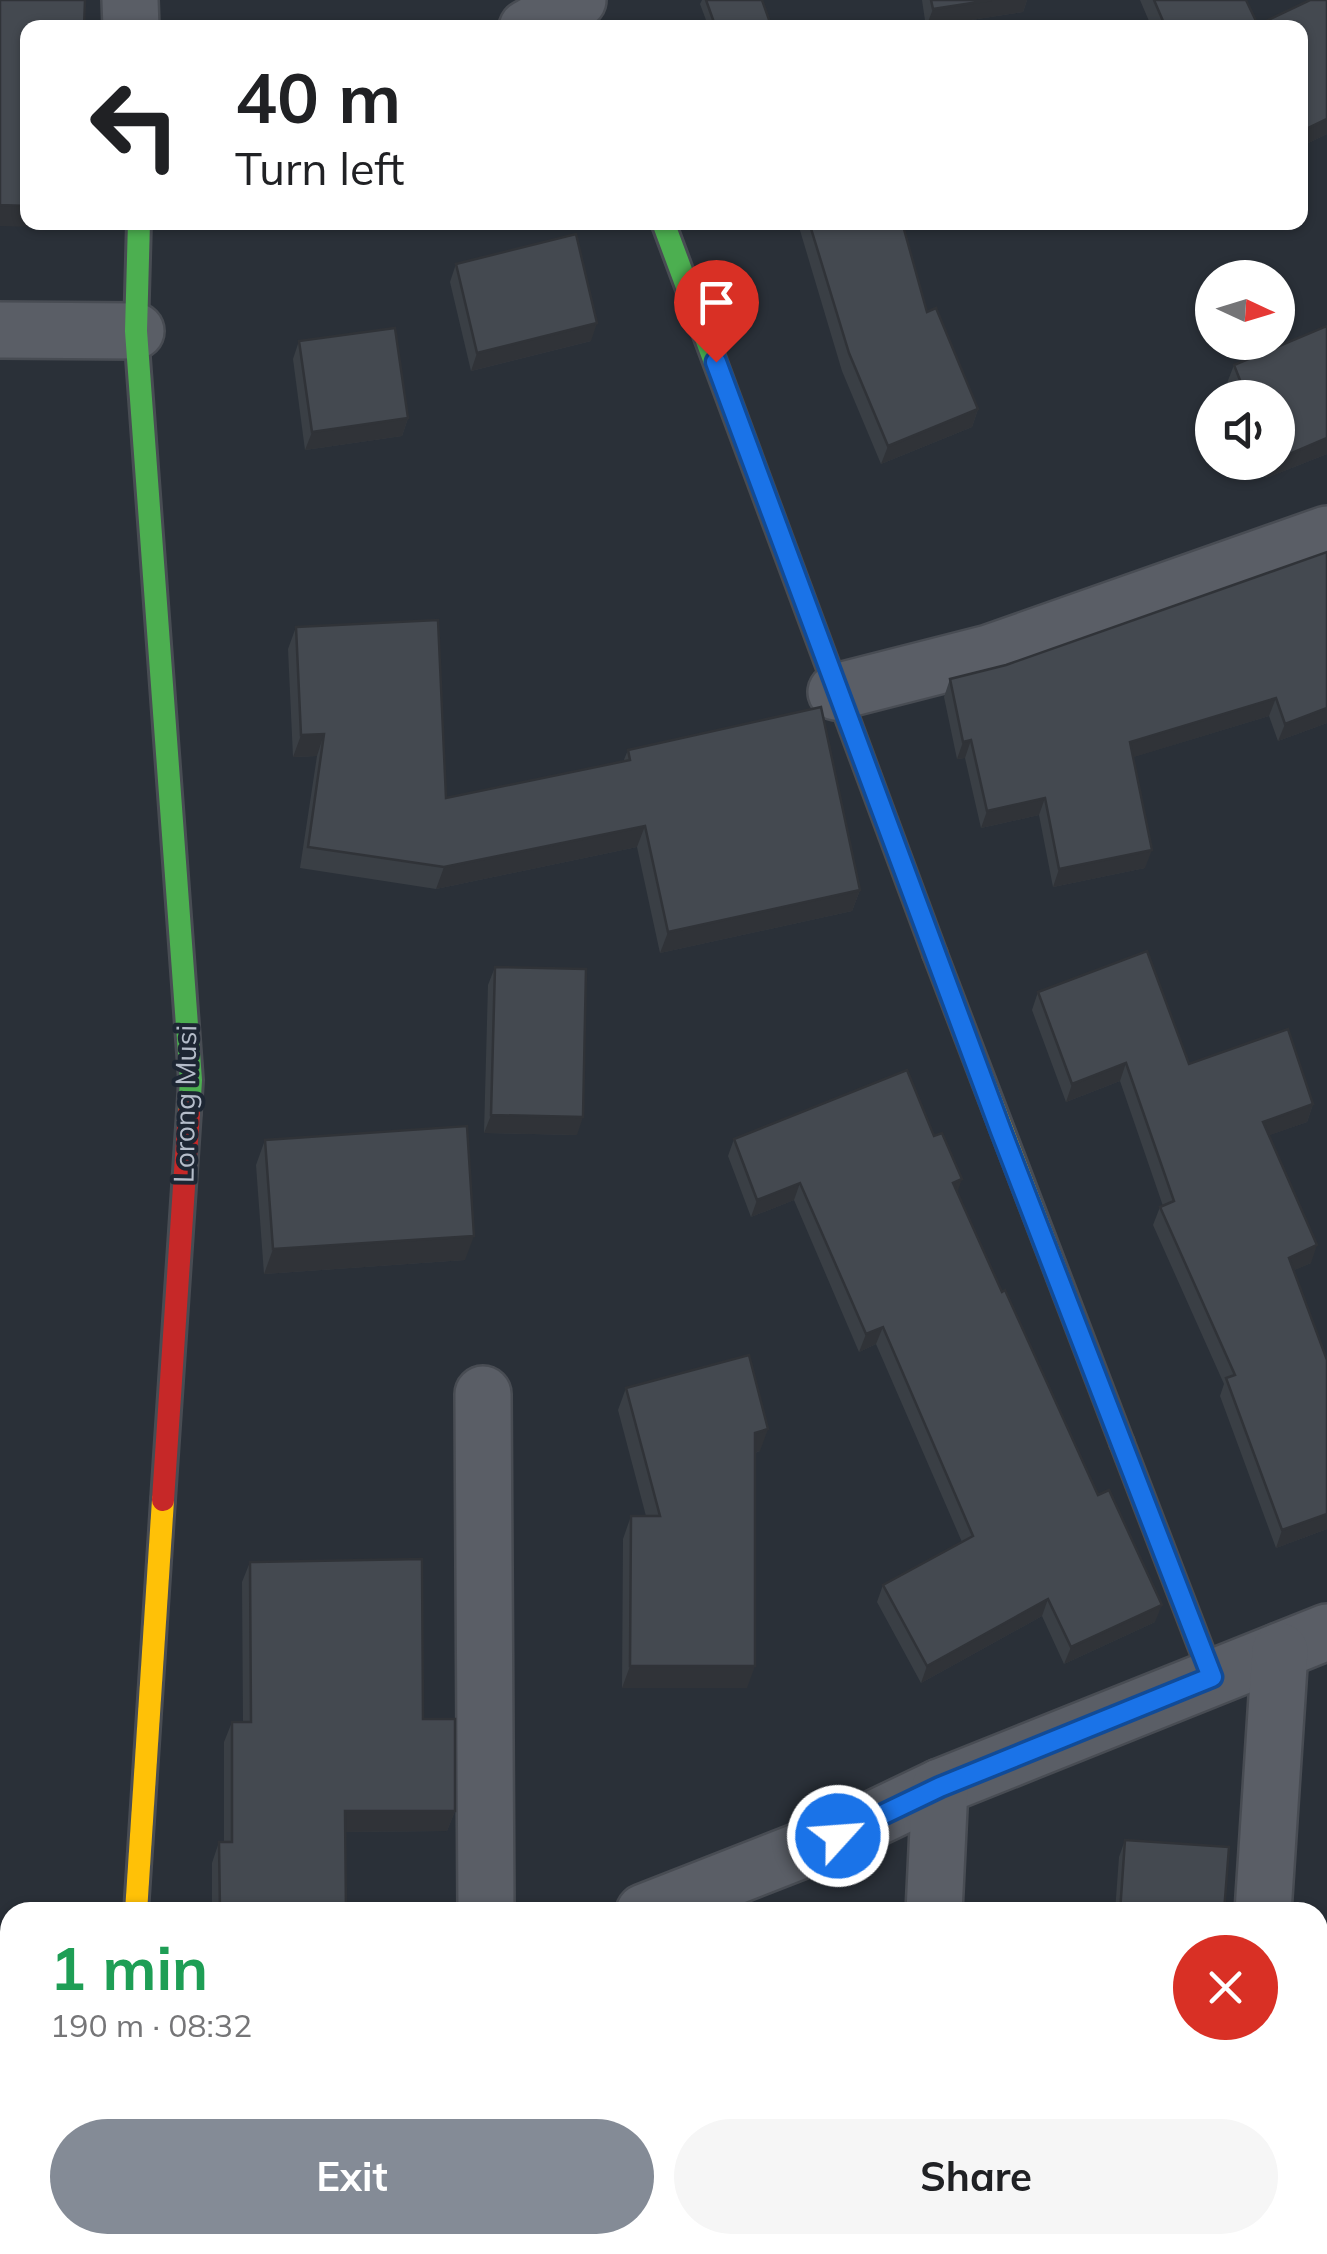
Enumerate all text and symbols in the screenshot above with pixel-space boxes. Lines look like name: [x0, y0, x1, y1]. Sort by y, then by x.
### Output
text: 40 m: [235, 53, 401, 141]
icon: left: [70, 60, 200, 190]
text: Turn left: [235, 140, 404, 196]
pin: [674, 260, 759, 363]
north arrow: [1195, 260, 1295, 360]
map controls: [1195, 260, 1295, 480]
icon: arrive: [689, 275, 744, 330]
button: sound: [1195, 380, 1295, 480]
street label: Lorong Musi: [166, 1024, 203, 1183]
position arrow: [786, 1784, 890, 1888]
text: 1 min: [50, 1930, 208, 2005]
button: close: [1173, 1935, 1278, 2040]
text: 190 m · 08:32: [50, 2005, 252, 2045]
button: Exit: [50, 2119, 654, 2234]
button: Share: [674, 2119, 1278, 2234]

